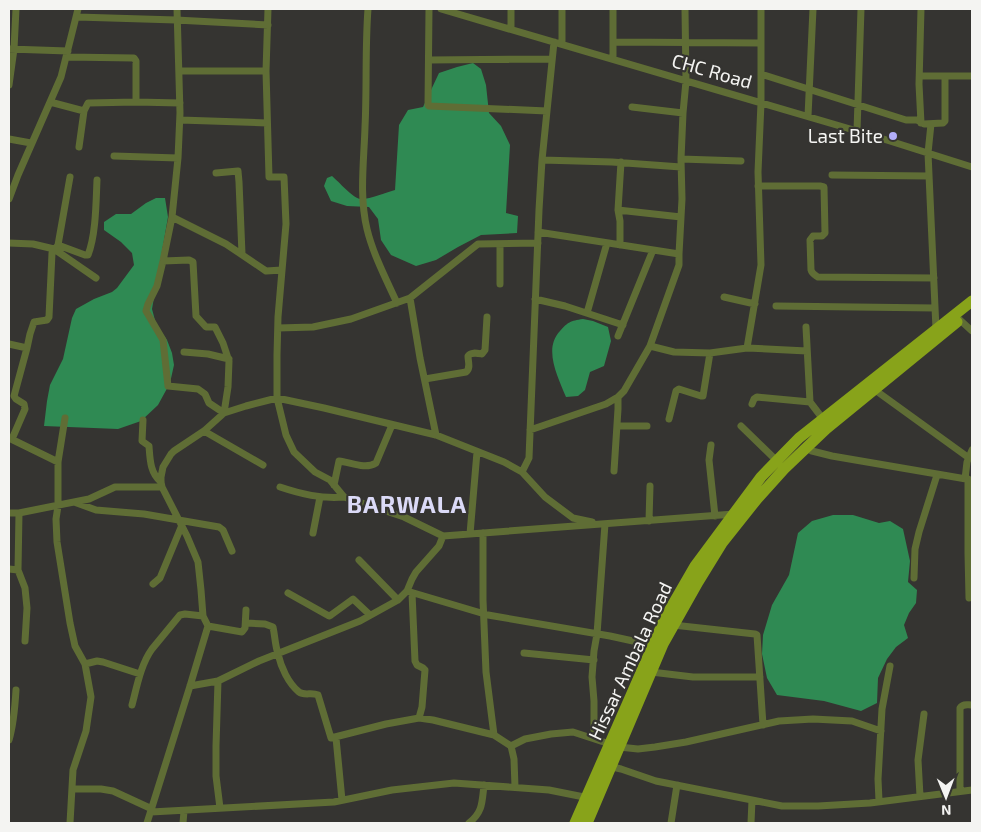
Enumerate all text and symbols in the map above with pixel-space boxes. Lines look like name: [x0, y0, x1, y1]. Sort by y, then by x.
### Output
street label: CHC Road: [669, 48, 755, 93]
place label: Last Bite: [808, 124, 883, 147]
marker: Last Bite: [887, 130, 899, 142]
district label: BARWALA: [347, 489, 467, 518]
street label: Hissar Ambala Road: [583, 578, 676, 744]
north arrow: [921, 772, 971, 822]
text: N: [941, 802, 951, 819]

